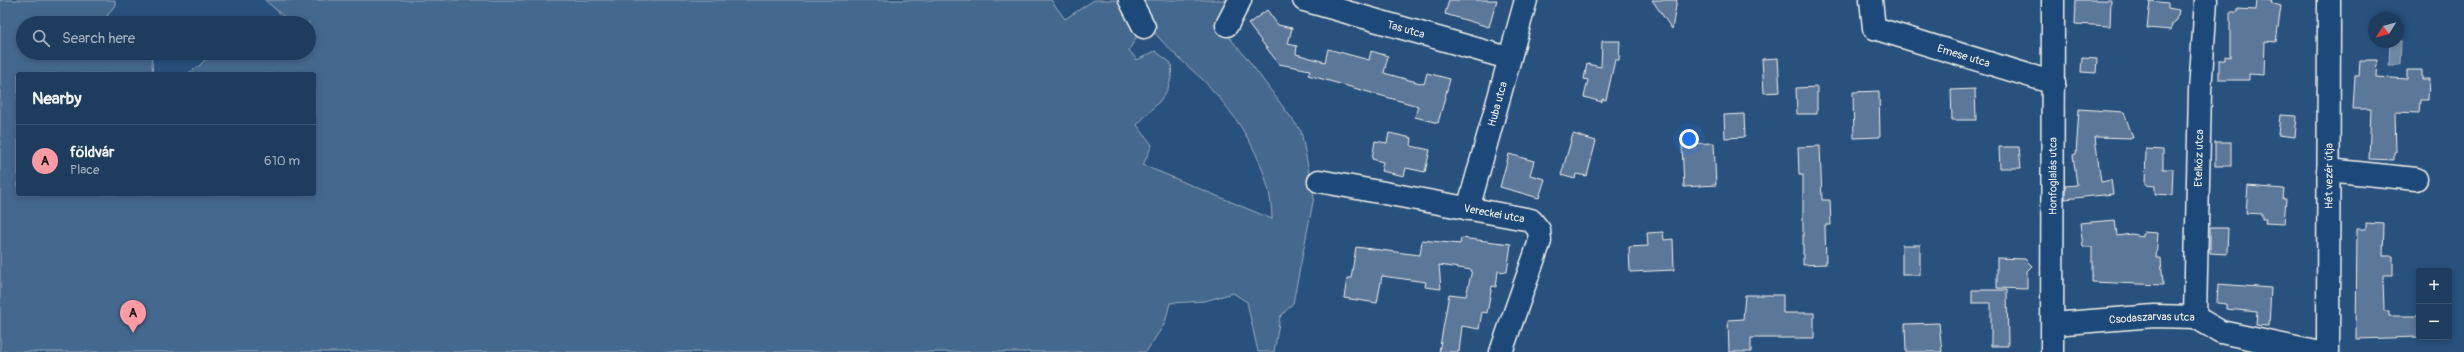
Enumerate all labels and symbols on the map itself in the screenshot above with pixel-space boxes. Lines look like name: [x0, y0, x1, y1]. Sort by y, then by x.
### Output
north arrow: [2368, 12, 2404, 48]
street label: Tas utca: [1385, 18, 1426, 41]
street label: Emese utca: [1936, 42, 1992, 70]
street label: Huba utca: [1485, 80, 1510, 128]
your location: [1679, 129, 1699, 149]
street label: Etelköz utca: [2192, 129, 2206, 187]
street label: Honfoglalás utca: [2046, 137, 2060, 215]
street label: Hét vezér útja: [2322, 143, 2336, 209]
street label: Vereckei utca: [1462, 202, 1526, 226]
pin: A: [120, 300, 146, 333]
street label: Csodaszarvas utca: [2108, 310, 2195, 327]

